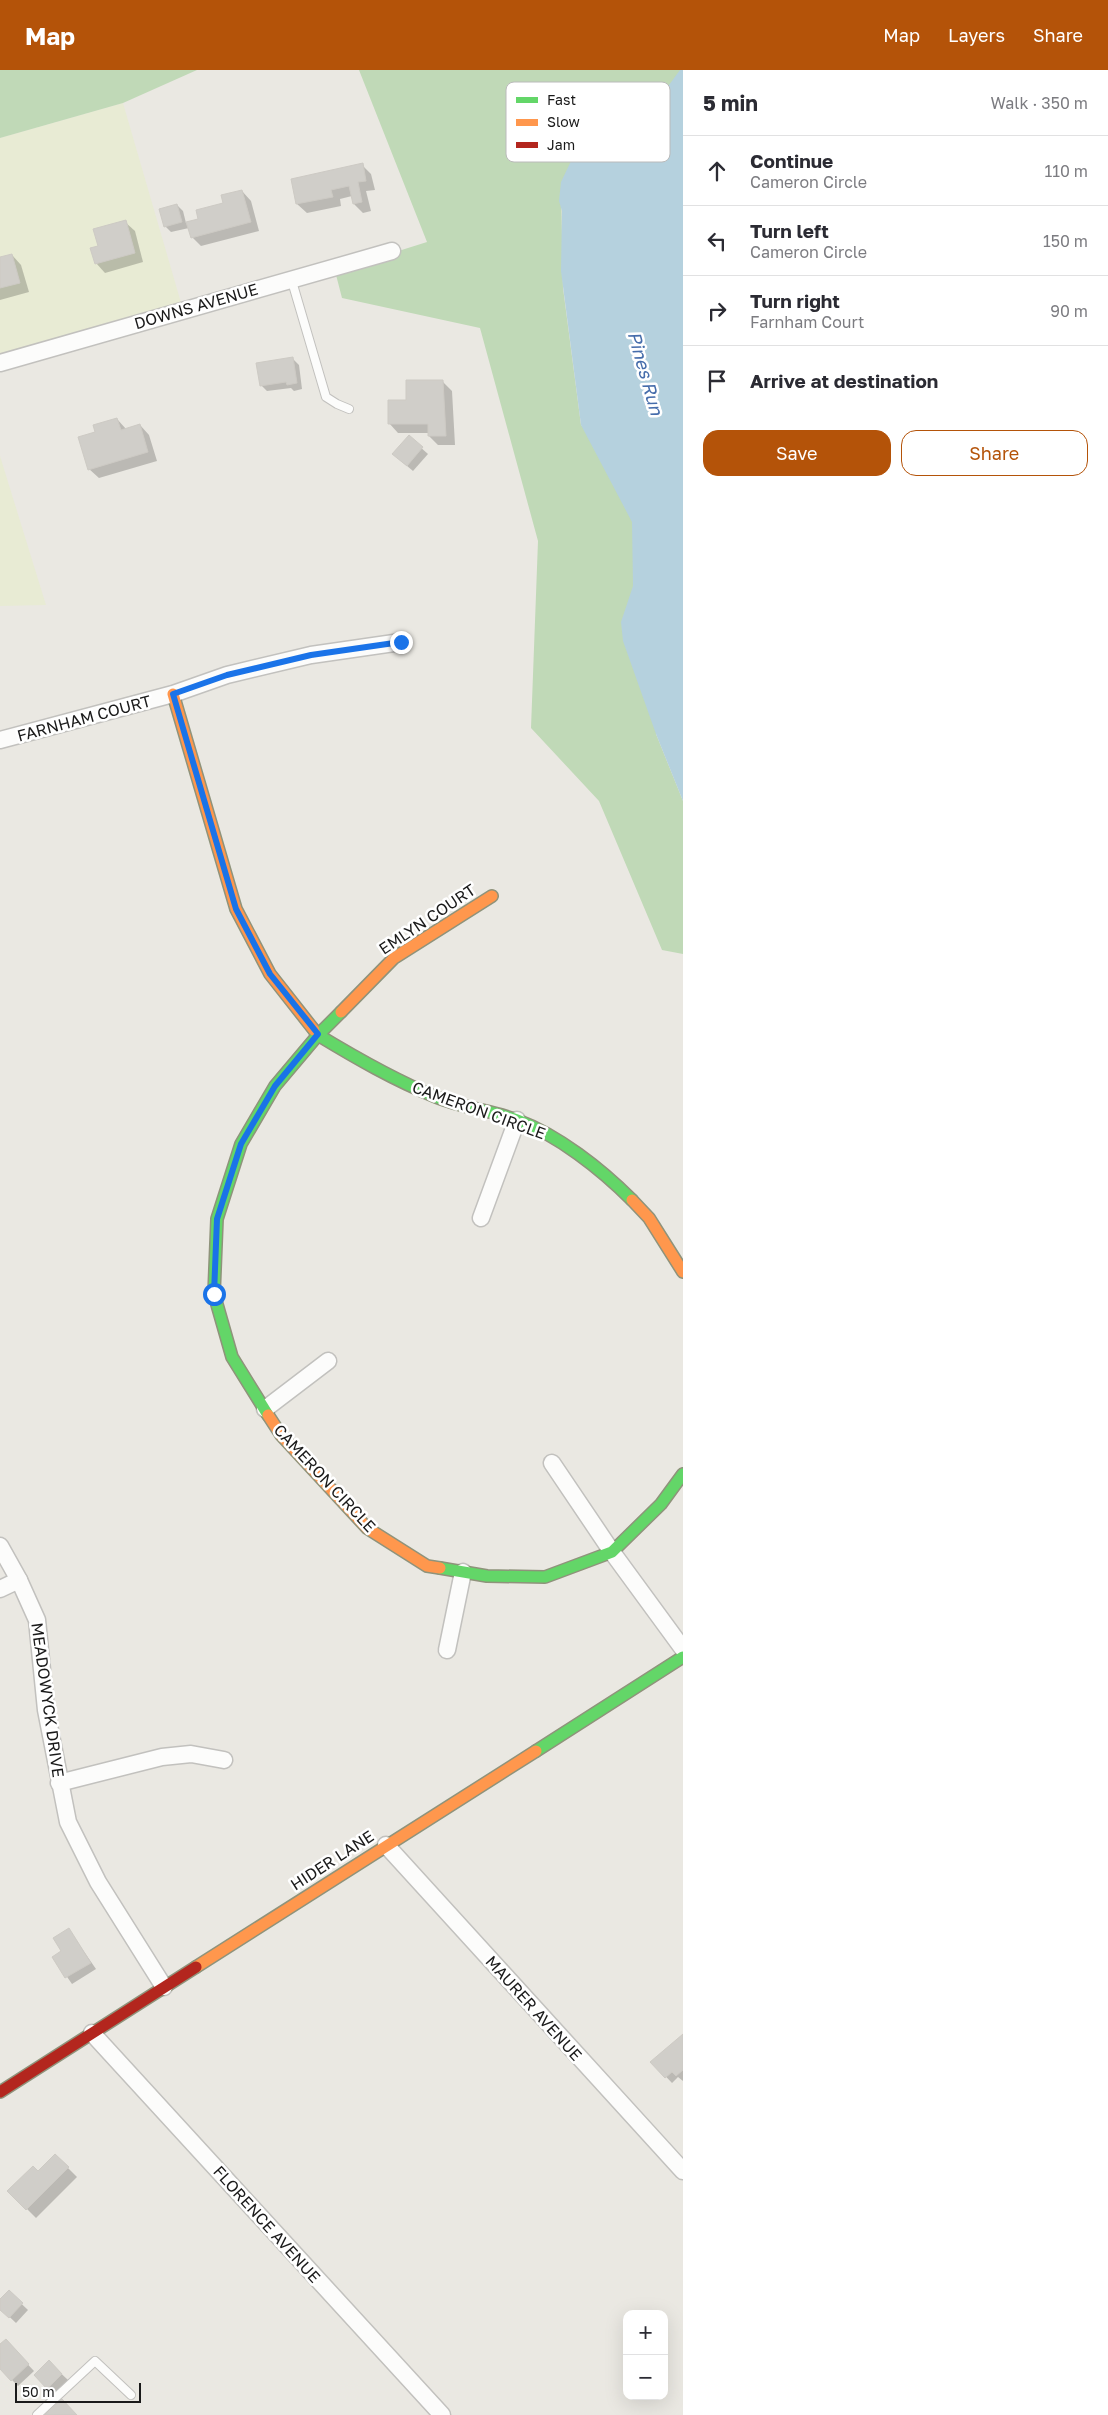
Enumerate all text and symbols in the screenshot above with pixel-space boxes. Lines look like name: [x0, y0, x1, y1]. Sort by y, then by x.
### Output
text: Map: [25, 21, 75, 50]
text: Map: [883, 24, 920, 46]
text: Layers: [948, 24, 1005, 46]
text: Share: [1033, 24, 1083, 46]
legend: [506, 82, 670, 162]
text: 5 min: [703, 90, 758, 116]
text: Fast: [547, 91, 576, 108]
text: Walk · 350 m: [991, 93, 1088, 113]
text: Slow: [547, 113, 580, 130]
text: Jam: [547, 136, 575, 153]
text: Continue: [750, 149, 833, 172]
icon: ahead: [703, 157, 731, 185]
text: 110 m: [1044, 161, 1088, 181]
text: Cameron Circle: [750, 172, 867, 192]
text: Turn left: [750, 219, 829, 242]
icon: left: [703, 227, 731, 255]
text: 150 m: [1043, 231, 1088, 251]
text: Cameron Circle: [750, 242, 867, 262]
street label: DOWNS AVENUE: [132, 279, 260, 333]
text: Turn right: [750, 289, 840, 312]
icon: right: [703, 297, 731, 325]
text: 90 m: [1050, 301, 1088, 321]
text: Farnham Court: [750, 312, 864, 332]
water label: Pines Run: [624, 329, 669, 418]
icon: arrive: [703, 367, 731, 395]
text: Arrive at destination: [750, 369, 938, 392]
button: Save: [703, 430, 891, 476]
button: Share: [901, 430, 1088, 476]
route end: [390, 631, 413, 654]
street label: FARNHAM COURT: [15, 690, 153, 746]
street label: EMLYN COURT: [375, 879, 479, 959]
street label: CAMERON CIRCLE: [410, 1077, 548, 1143]
route start: [203, 1283, 226, 1306]
street label: CAMERON CIRCLE: [270, 1420, 380, 1536]
street label: MEADOWYCK DRIVE: [27, 1621, 69, 1779]
street label: HIDER LANE: [287, 1826, 377, 1894]
street label: MAURER AVENUE: [482, 1951, 586, 2065]
street label: FLORENCE AVENUE: [209, 2161, 325, 2287]
map controls: [623, 2310, 668, 2400]
button: +: [623, 2310, 668, 2355]
button: −: [623, 2355, 668, 2400]
scale bar: [15, 2380, 141, 2403]
text: 50 m: [22, 2383, 55, 2400]

